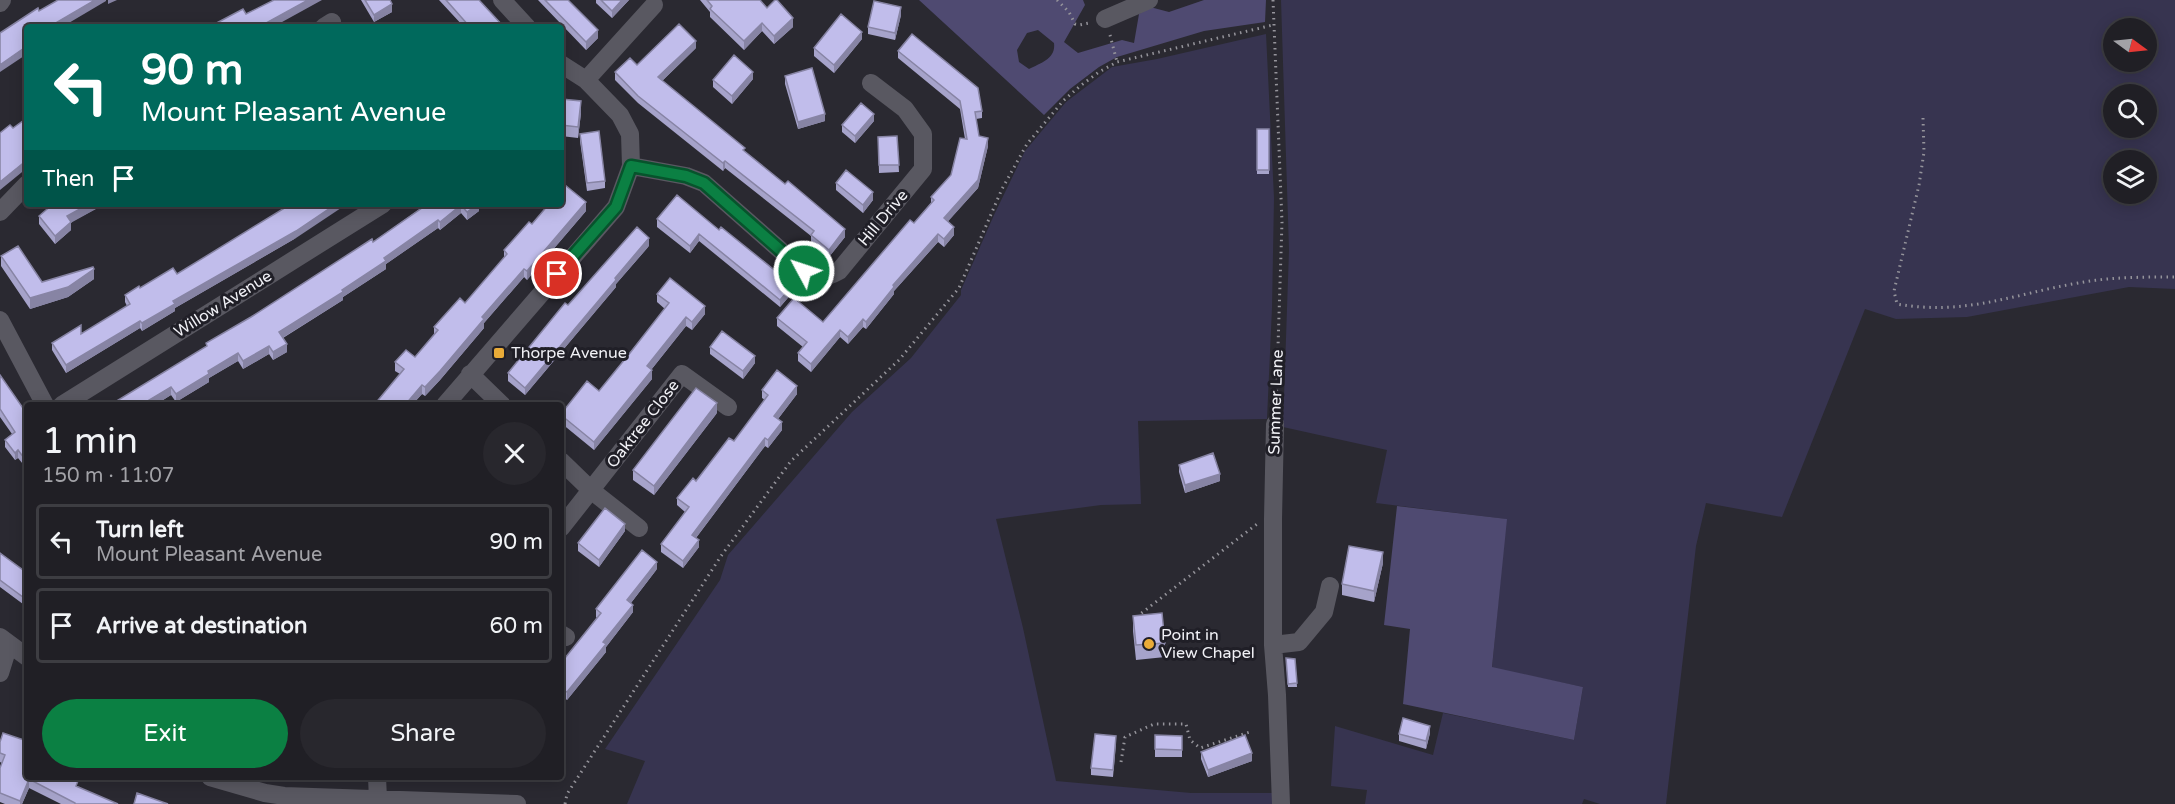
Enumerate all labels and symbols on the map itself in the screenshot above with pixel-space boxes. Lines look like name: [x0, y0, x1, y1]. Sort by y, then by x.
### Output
north arrow: [2103, 18, 2157, 72]
street label: Hill Drive: [854, 186, 912, 250]
position arrow: [772, 239, 836, 303]
pin: [531, 248, 582, 299]
street label: Willow Avenue: [170, 266, 276, 342]
place label: Thorpe Avenue: [511, 343, 627, 363]
marker: Thorpe Avenue: [492, 346, 506, 360]
street label: Summer Lane: [1264, 349, 1288, 455]
street label: Oaktree Close: [602, 376, 684, 472]
place label: Point in View Chapel: [1161, 625, 1255, 663]
marker: Point in View Chapel: [1142, 637, 1156, 651]

